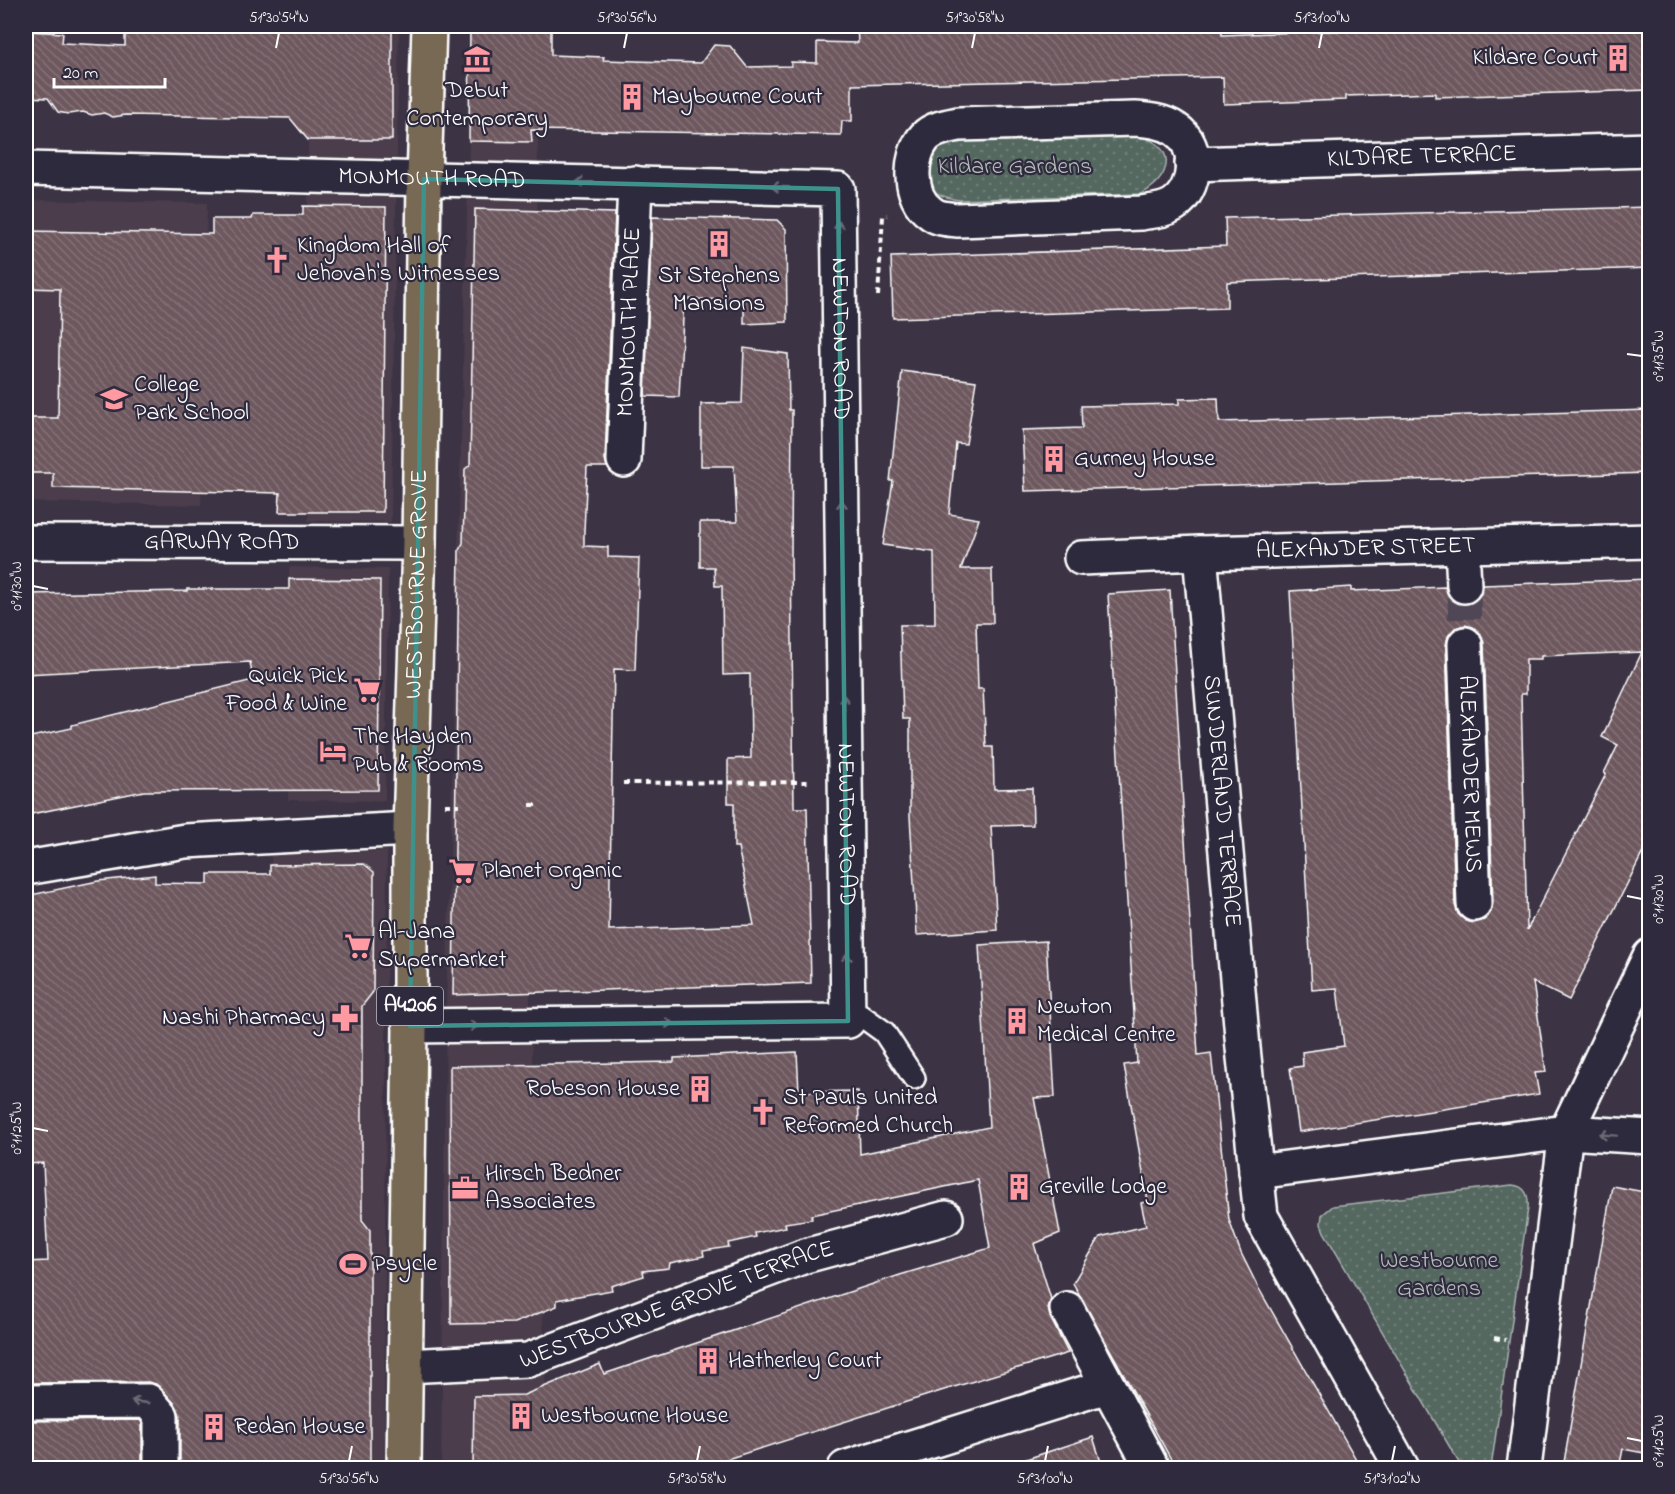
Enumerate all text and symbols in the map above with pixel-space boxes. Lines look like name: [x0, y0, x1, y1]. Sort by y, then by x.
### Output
text: 51°30'54"N: [249, 7, 309, 29]
text: 51°30'56"N: [597, 7, 657, 29]
text: 51°30'58"N: [945, 7, 1005, 29]
text: 51°31'00"N: [1294, 7, 1350, 29]
place label: Kildare Court: [1473, 41, 1598, 76]
building icon: Kildare Court: [1603, 43, 1633, 73]
museum icon: Debut Contemporary: [462, 44, 492, 74]
scale bar: [54, 51, 165, 89]
text: 20 m: [63, 61, 98, 87]
place label: Debut Contemporary: [406, 74, 548, 138]
place label: Maybourne Court: [652, 80, 823, 116]
building icon: Maybourne Court: [617, 82, 647, 112]
street label: KILDARE TERRACE: [1326, 137, 1517, 177]
park label: Kildare Gardens: [938, 150, 1092, 185]
street label: MONMOUTH ROAD: [338, 159, 526, 199]
one-way arrow: [576, 176, 596, 188]
one-way arrow: [770, 181, 790, 193]
one-way arrow: [833, 221, 845, 241]
street label: MONMOUTH PLACE: [608, 227, 651, 418]
place label: Kingdom Hall of Jehovah's Witnesses: [297, 229, 500, 292]
building icon: St Stephens Mansions: [704, 229, 734, 259]
church icon: Kingdom Hall of Jehovah's Witnesses: [262, 245, 292, 275]
street label: NEWTON ROAD: [821, 257, 858, 420]
place label: St Stephens Mansions: [658, 259, 780, 322]
text: 0°11'35"W: [1648, 330, 1670, 382]
place label: College Park School: [134, 368, 249, 431]
school or university icon: College Park School: [99, 384, 129, 414]
place label: Gurney House: [1074, 442, 1215, 478]
building icon: Gurney House: [1039, 444, 1069, 474]
street label: WESTBOURNE GROVE: [397, 469, 438, 699]
one-way arrow: [836, 500, 848, 520]
street label: GARWAY ROAD: [144, 525, 300, 560]
street label: ALEXANDER STREET: [1255, 528, 1476, 569]
text: 0°11'30"W: [6, 561, 28, 611]
place label: Quick Pick Food & Wine: [224, 659, 347, 722]
street label: SUNDERLAND TERRACE: [1193, 673, 1250, 929]
supermarket icon: Quick Pick Food & Wine: [352, 675, 382, 705]
street label: ALEXANDER MEWS: [1449, 675, 1490, 873]
one-way arrow: [838, 695, 850, 715]
place label: The Hayden Pub & Rooms: [353, 720, 484, 783]
hotel icon: The Hayden Pub & Rooms: [318, 736, 348, 766]
street label: NEWTON ROAD: [827, 743, 864, 906]
place label: Planet Organic: [482, 854, 622, 889]
supermarket icon: Planet Organic: [447, 856, 477, 886]
text: 0°11'30"W: [1648, 874, 1670, 924]
place label: Al-Jana Supermarket: [378, 915, 507, 978]
supermarket icon: Al-Jana Supermarket: [343, 931, 373, 961]
one-way arrow: [842, 953, 853, 973]
road number: A4206: [377, 987, 443, 1025]
place label: Newton Medical Centre: [1037, 990, 1176, 1053]
place label: Nashi Pharmacy: [162, 1001, 325, 1037]
pharmacy icon: Nashi Pharmacy: [330, 1003, 360, 1033]
building icon: Newton Medical Centre: [1002, 1006, 1032, 1036]
one-way arrow: [653, 1017, 673, 1029]
one-way arrow: [458, 1020, 478, 1031]
place label: Robeson House: [526, 1072, 680, 1107]
building icon: Robeson House: [685, 1074, 715, 1104]
place label: St Pauls United Reformed Church: [783, 1081, 953, 1144]
church icon: St Pauls United Reformed Church: [748, 1097, 778, 1127]
text: 0°11'25"W: [6, 1102, 28, 1154]
one-way arrow: [1599, 1129, 1618, 1140]
place label: Hirsch Bedner Associates: [485, 1157, 622, 1220]
place label: Greville Lodge: [1039, 1170, 1167, 1205]
building icon: Greville Lodge: [1004, 1172, 1034, 1202]
office icon: Hirsch Bedner Associates: [450, 1173, 480, 1203]
street label: WESTBOURNE GROVE TERRACE: [515, 1231, 838, 1379]
park label: Westbourne Gardens: [1380, 1244, 1498, 1307]
place label: Psycle: [373, 1247, 437, 1283]
sports icon: Psycle: [338, 1249, 368, 1279]
place label: Hatherley Court: [728, 1344, 882, 1380]
building icon: Hatherley Court: [693, 1346, 723, 1376]
one-way arrow: [131, 1396, 150, 1407]
place label: Westbourne House: [541, 1399, 729, 1434]
building icon: Westbourne House: [506, 1401, 536, 1431]
place label: Redan House: [234, 1410, 366, 1445]
building icon: Redan House: [199, 1412, 229, 1442]
text: 0°11'25"W: [1648, 1415, 1670, 1467]
text: 51°30'56"N: [319, 1468, 379, 1490]
text: 51°30'58"N: [667, 1468, 727, 1490]
text: 51°31'00"N: [1017, 1468, 1073, 1490]
text: 51°31'02"N: [1363, 1468, 1421, 1490]

